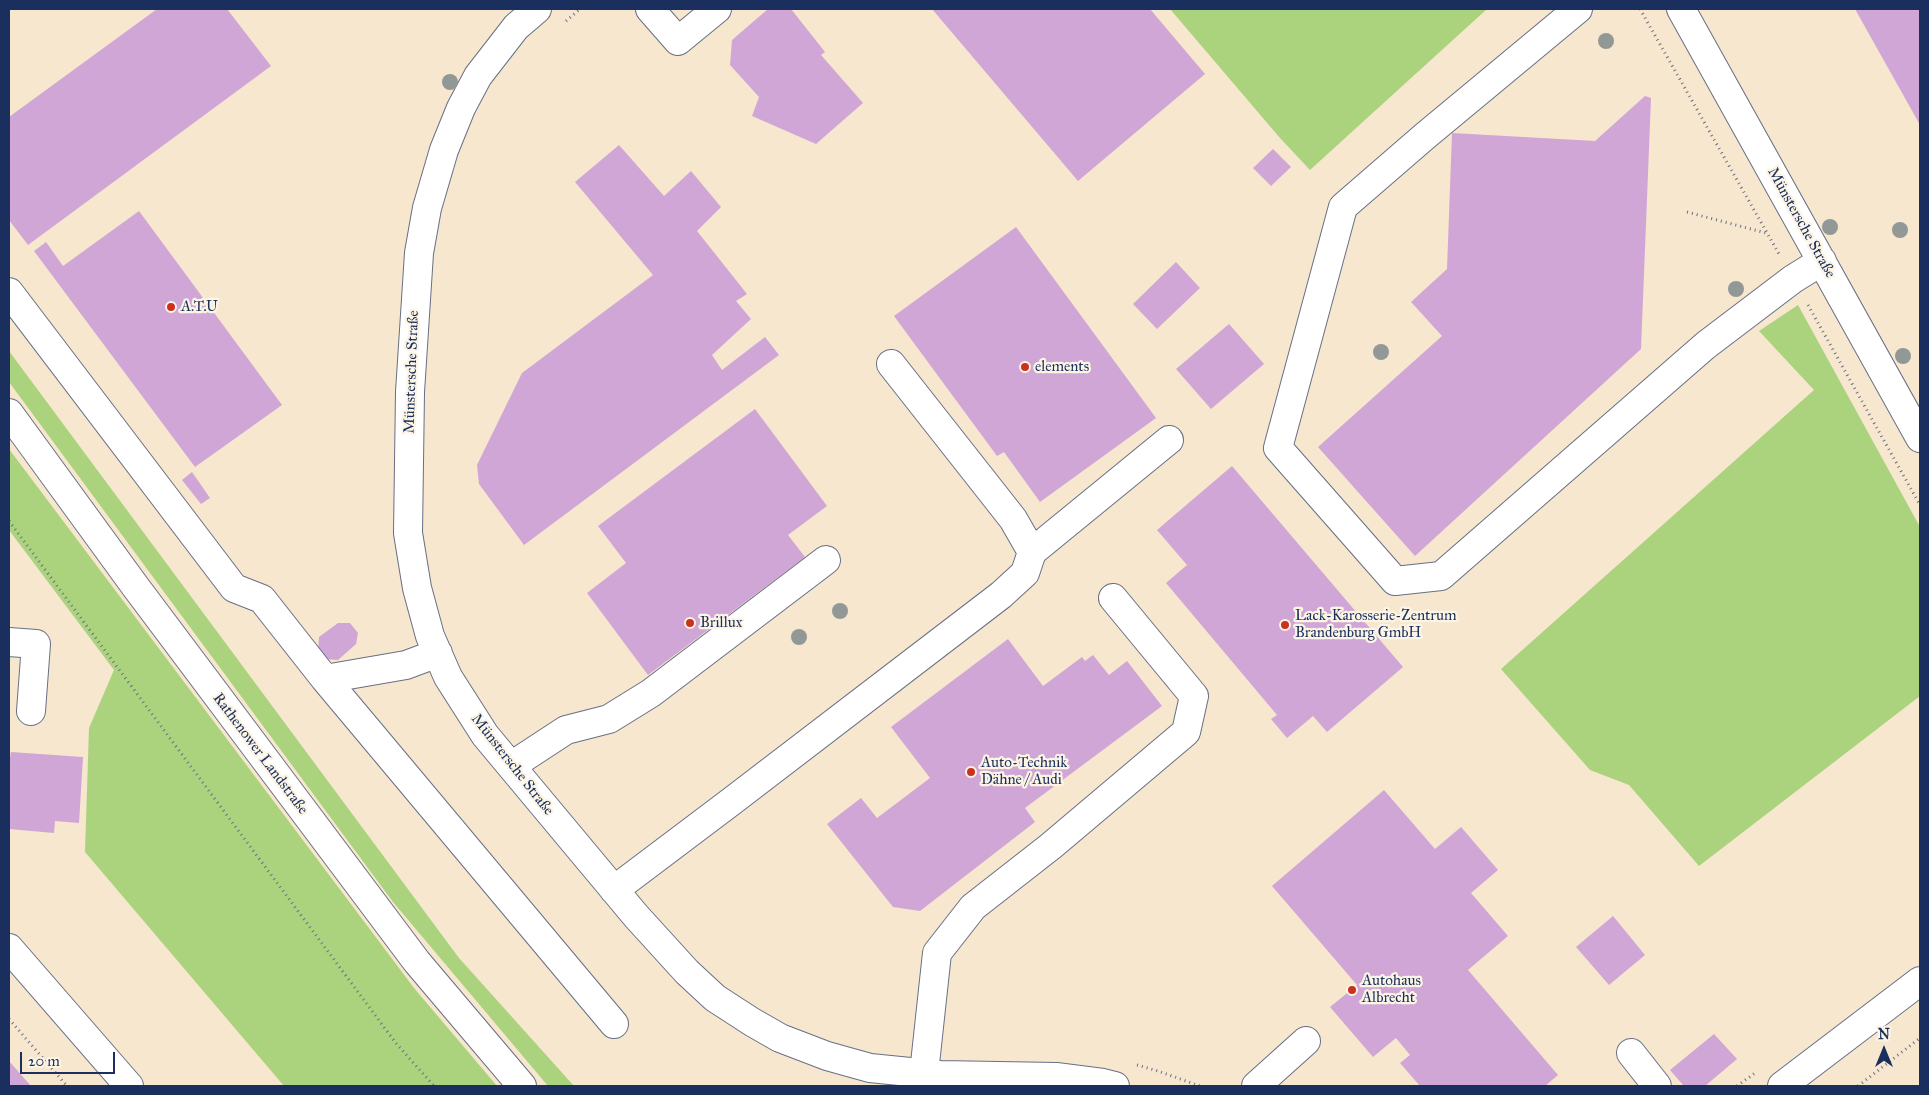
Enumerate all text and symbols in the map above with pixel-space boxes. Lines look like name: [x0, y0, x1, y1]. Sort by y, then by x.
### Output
street label: Münstersche Straße: [1763, 165, 1839, 281]
place label: A.T.U: [181, 298, 218, 316]
marker: A.T.U: [165, 301, 177, 313]
street label: Münstersche Straße: [401, 310, 423, 434]
place label: elements: [1035, 358, 1089, 376]
marker: elements: [1019, 361, 1031, 373]
place label: Lack-Karosserie-Zentrum Brandenburg GmbH: [1295, 607, 1457, 642]
place label: Brillux: [700, 614, 742, 632]
marker: Brillux: [684, 617, 696, 629]
marker: Lack-Karosserie-Zentrum Brandenburg GmbH: [1279, 619, 1291, 631]
street label: Rathenower Landstraße: [209, 690, 311, 818]
street label: Münstersche Straße: [467, 711, 557, 819]
place label: Auto-Technik Dähne / Audi: [981, 754, 1067, 789]
marker: Auto-Technik Dähne / Audi: [965, 766, 977, 778]
place label: Autohaus Albrecht: [1362, 972, 1421, 1007]
marker: Autohaus Albrecht: [1346, 984, 1358, 996]
north arrow: [1859, 1025, 1909, 1075]
text: N: [1878, 1026, 1890, 1043]
scale bar: [22, 1042, 118, 1074]
text: 20 m: [28, 1052, 60, 1070]

